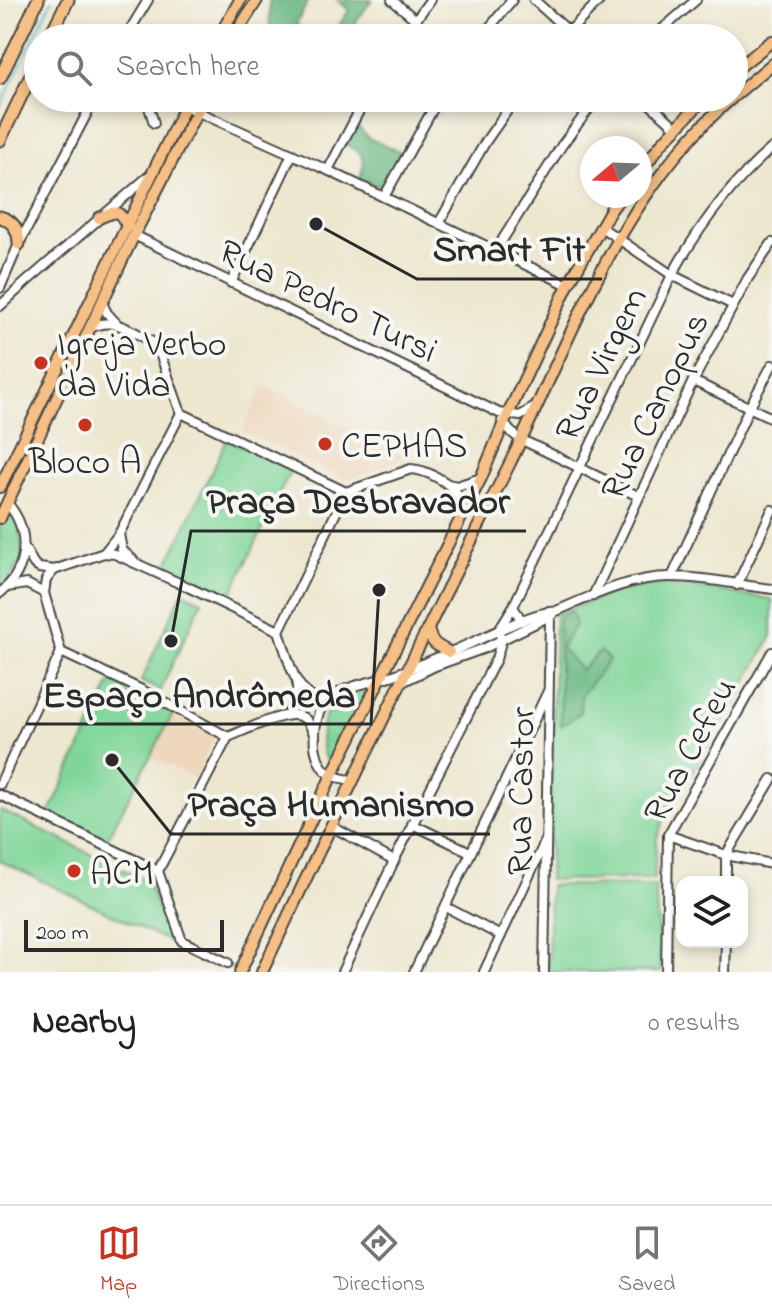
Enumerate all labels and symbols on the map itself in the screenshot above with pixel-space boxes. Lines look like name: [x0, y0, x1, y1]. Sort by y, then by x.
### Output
north arrow: [580, 136, 652, 208]
callout: Smart Fit: [417, 217, 602, 279]
text: Smart Fit: [433, 224, 586, 280]
street label: Rua Pedro Tursi: [209, 227, 445, 379]
street label: Rua Virgem: [543, 279, 663, 451]
street label: Rua Canopus: [589, 304, 725, 510]
place label: Igreja Verbo da Vida: [57, 320, 227, 414]
marker: Igreja Verbo da Vida: [32, 354, 50, 372]
marker: Bloco A: [76, 416, 94, 434]
place label: CEPHAS: [341, 422, 467, 475]
marker: CEPHAS: [316, 435, 334, 453]
place label: Bloco A: [28, 438, 141, 491]
callout: Praça Desbravador: [191, 469, 526, 531]
text: Praça Desbravador: [206, 476, 511, 532]
callout: Espaço Andrômeda: [26, 662, 371, 724]
street label: Rua Cefeu: [631, 669, 752, 833]
text: Espaço Andrômeda: [42, 670, 356, 726]
street label: Rua Castor: [496, 706, 551, 876]
callout: Praça Humanismo: [171, 772, 490, 834]
text: Praça Humanismo: [188, 779, 474, 835]
place label: ACM: [90, 849, 154, 902]
marker: ACM: [65, 862, 83, 880]
scale bar: [24, 916, 224, 952]

